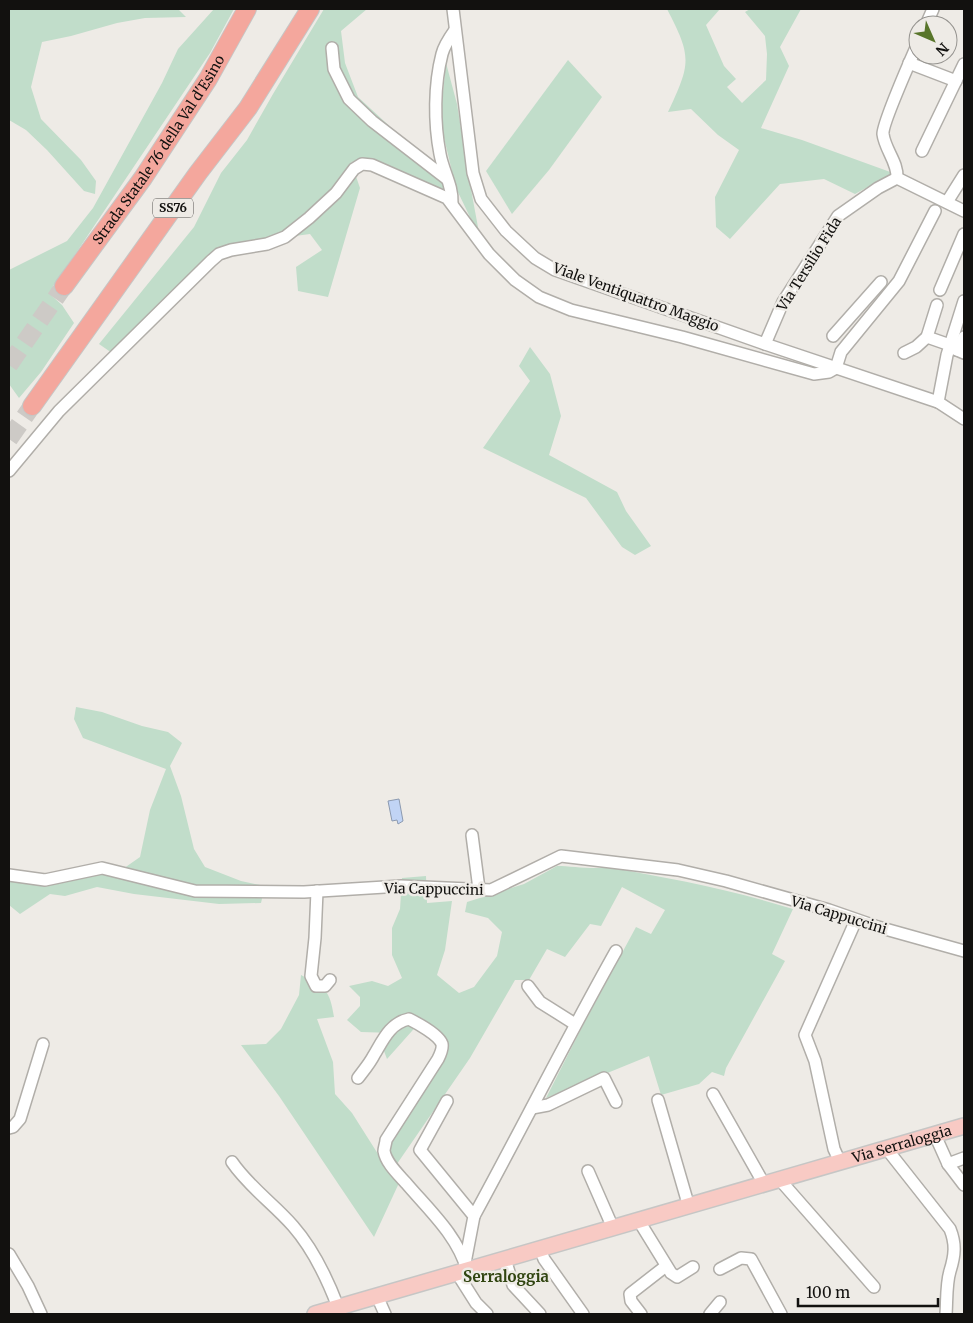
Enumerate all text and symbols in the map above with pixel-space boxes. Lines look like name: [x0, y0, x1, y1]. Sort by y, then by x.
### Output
north arrow: [908, 15, 958, 65]
text: N: [932, 39, 952, 59]
street label: Strada Statale 76 della Val d'Esino: [88, 52, 229, 248]
road number: SS76: [153, 198, 193, 218]
street label: Via Tersilio Fida: [772, 213, 845, 315]
street label: Viale Ventiquattro Maggio: [550, 258, 721, 335]
street label: Via Cappuccini: [383, 879, 484, 899]
street label: Via Cappuccini: [788, 892, 890, 938]
street label: Via Serraloggia: [849, 1121, 954, 1167]
district label: Serraloggia: [463, 1267, 550, 1286]
scale bar: [798, 1276, 938, 1308]
text: 100 m: [806, 1283, 850, 1302]

